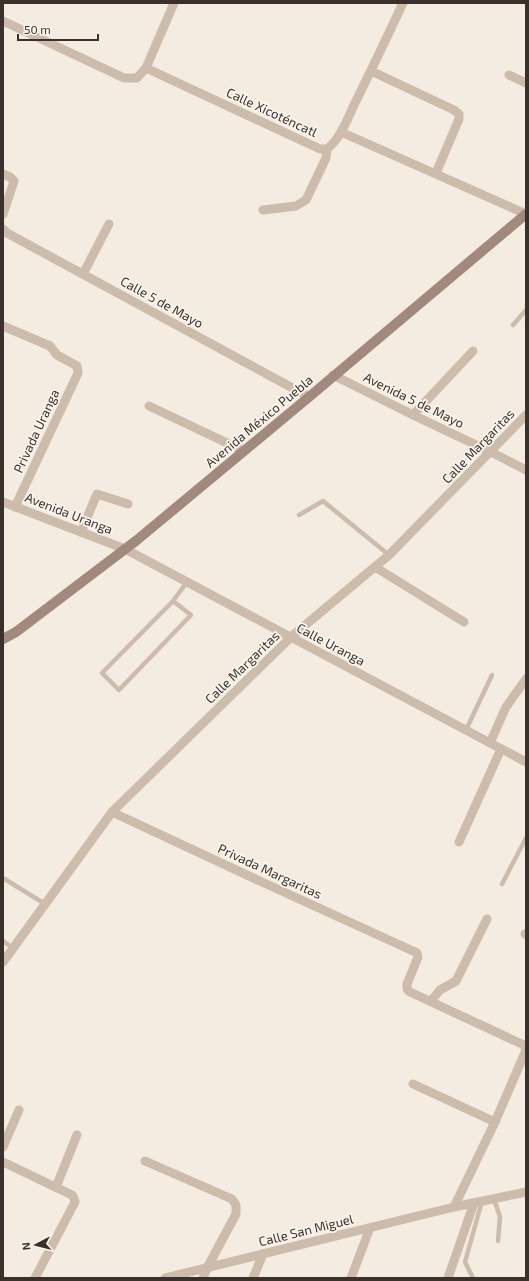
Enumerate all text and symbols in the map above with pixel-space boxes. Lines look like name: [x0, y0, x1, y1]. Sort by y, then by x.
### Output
scale bar: [18, 16, 98, 42]
text: 50 m: [24, 22, 51, 36]
street label: Calle Xicoténcatl: [224, 84, 320, 140]
street label: Calle 5 de Mayo: [118, 273, 206, 331]
street label: Avenida 5 de Mayo: [361, 369, 467, 431]
street label: Avenida México Puebla: [202, 371, 316, 471]
street label: Privada Uranga: [10, 387, 62, 475]
street label: Calle Margaritas: [438, 405, 518, 487]
street label: Avenida Uranga: [23, 489, 115, 537]
street label: Calle Uranga: [294, 619, 368, 669]
street label: Calle Margaritas: [201, 627, 283, 707]
street label: Privada Margaritas: [216, 840, 324, 902]
street label: Calle San Miguel: [257, 1210, 355, 1250]
north arrow: [16, 1225, 56, 1265]
text: N: [19, 1241, 33, 1251]

